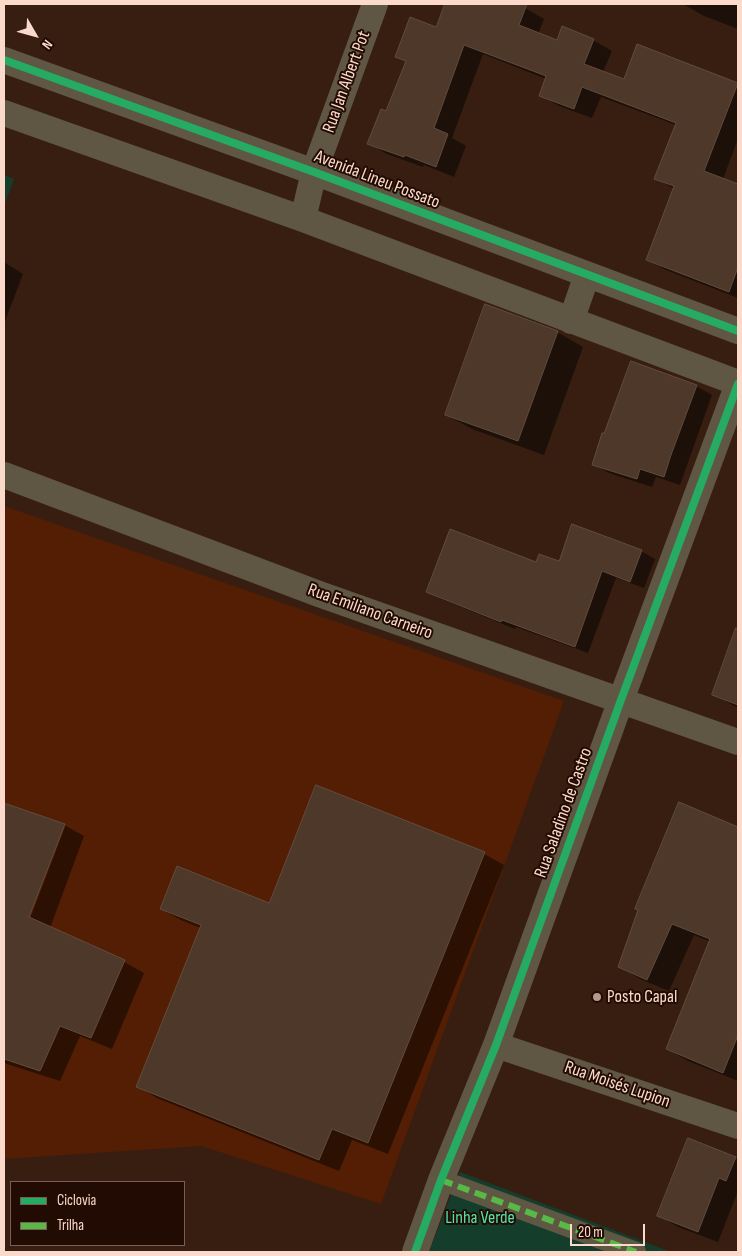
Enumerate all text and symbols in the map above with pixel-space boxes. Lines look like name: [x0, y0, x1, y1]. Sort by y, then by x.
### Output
north arrow: [10, 10, 60, 60]
street label: Rua Jan Albert Pot: [319, 28, 375, 136]
text: N: [38, 36, 56, 53]
street label: Avenida Lineu Possato: [311, 146, 443, 214]
street label: Rua Emiliano Carneiro: [305, 579, 435, 645]
street label: Rua Saladino de Castro: [530, 745, 598, 881]
place label: Posto Capal: [607, 986, 677, 1008]
marker: Posto Capal: [591, 991, 603, 1003]
street label: Rua Moisés Lupion: [561, 1057, 673, 1113]
legend: [10, 1181, 185, 1246]
text: Ciclovia: [57, 1191, 96, 1210]
park label: Linha Verde: [445, 1207, 515, 1229]
scale bar: [572, 1214, 647, 1246]
text: Trilha: [57, 1216, 84, 1235]
text: 20 m: [578, 1223, 603, 1242]

